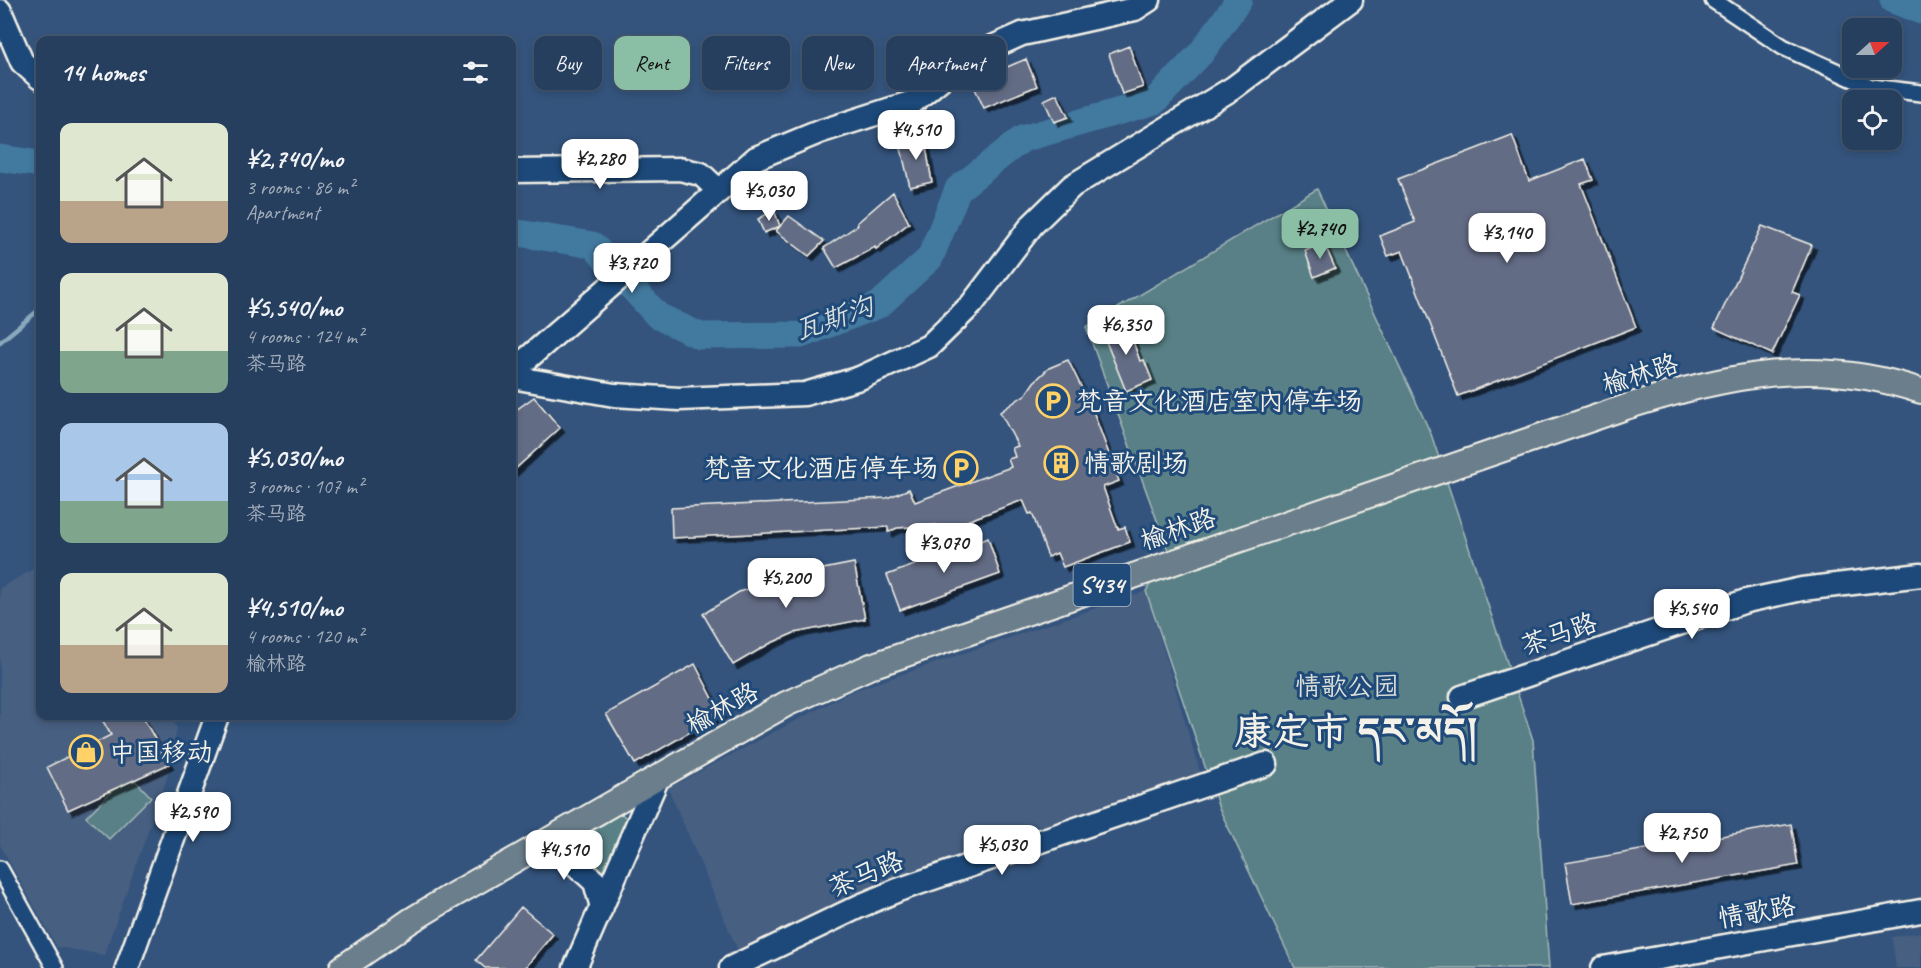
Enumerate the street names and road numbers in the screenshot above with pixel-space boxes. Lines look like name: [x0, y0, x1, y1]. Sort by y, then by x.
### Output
street label: 榆林路: [1598, 347, 1682, 401]
street label: 榆林路: [1136, 501, 1220, 557]
road number: S434: [1074, 564, 1130, 606]
street label: 茶马路: [1517, 606, 1601, 662]
street label: 榆林路: [680, 675, 764, 741]
street label: 茶马路: [824, 844, 908, 904]
street label: 情歌路: [1716, 889, 1798, 935]

